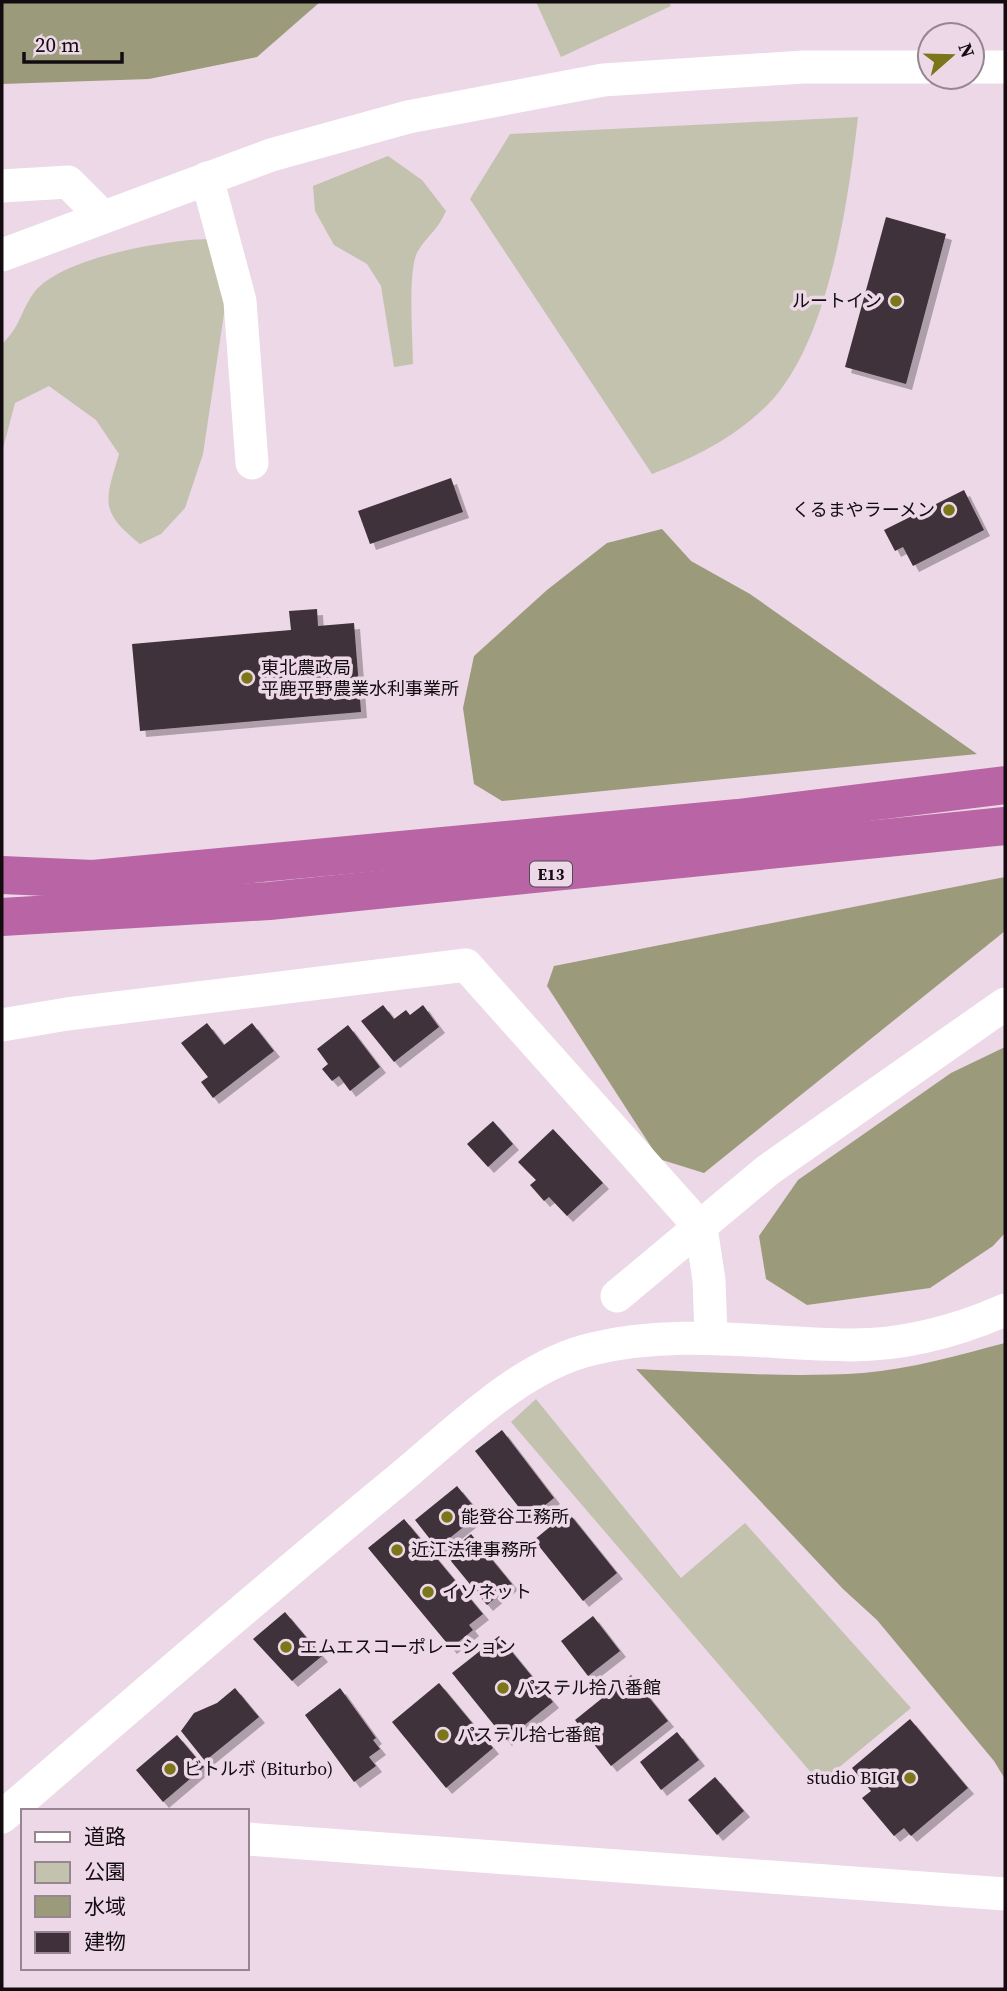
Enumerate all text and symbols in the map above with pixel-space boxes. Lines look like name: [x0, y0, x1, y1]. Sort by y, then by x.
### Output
scale bar: [24, 21, 122, 65]
north arrow: [916, 21, 986, 91]
text: 20 m: [35, 30, 80, 59]
text: N: [952, 39, 982, 61]
place label: ルートイン: [792, 288, 882, 313]
marker: ルートイン: [888, 293, 904, 309]
place label: くるまやラーメン: [792, 497, 935, 522]
marker: くるまやラーメン: [941, 502, 957, 518]
place label: 東北農政局 平鹿平野農業水利事業所: [261, 655, 459, 701]
marker: 東北農政局 平鹿平野農業水利事業所: [239, 670, 255, 686]
road number: E13: [530, 862, 572, 887]
place label: 能登谷工務所: [461, 1504, 569, 1529]
marker: 能登谷工務所: [439, 1509, 455, 1525]
place label: 近江法律事務所: [411, 1537, 537, 1562]
marker: 近江法律事務所: [389, 1542, 405, 1558]
place label: イソネット: [442, 1579, 532, 1604]
marker: イソネット: [420, 1584, 436, 1600]
place label: エムエスコーポレーション: [300, 1634, 516, 1659]
marker: エムエスコーポレーション: [278, 1639, 294, 1655]
place label: パステル拾八番館: [517, 1675, 661, 1700]
marker: パステル拾八番館: [495, 1680, 511, 1696]
place label: パステル拾七番館: [457, 1722, 601, 1747]
marker: パステル拾七番館: [435, 1727, 451, 1743]
place label: ビトルボ (Biturbo): [184, 1756, 333, 1781]
marker: ビトルボ (Biturbo): [162, 1761, 178, 1777]
place label: studio BIGI: [806, 1765, 896, 1790]
marker: studio BIGI: [902, 1770, 918, 1786]
legend: [21, 1809, 248, 1970]
text: 道路: [84, 1822, 126, 1851]
text: 公園: [84, 1857, 126, 1886]
text: 水域: [84, 1892, 126, 1921]
text: 建物: [84, 1927, 126, 1956]

